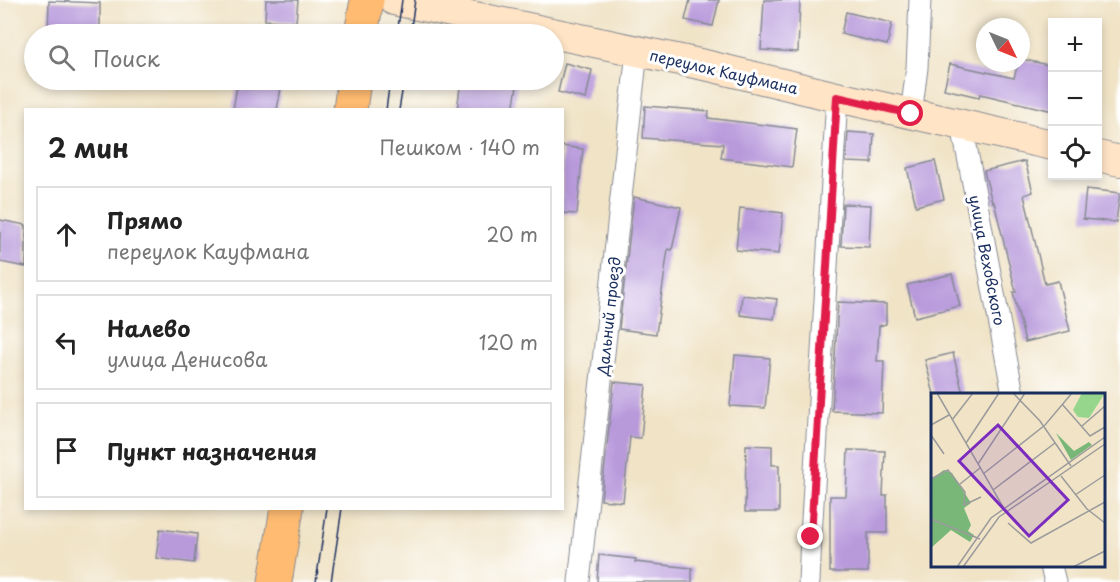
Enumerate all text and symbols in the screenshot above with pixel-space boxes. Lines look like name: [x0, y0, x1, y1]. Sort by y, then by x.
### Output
north arrow: [976, 18, 1030, 72]
map controls: [1048, 18, 1102, 180]
button: +: [1048, 18, 1102, 72]
search box: [24, 24, 564, 90]
icon: search: [45, 41, 78, 74]
text: Поиск: [93, 41, 160, 74]
street label: переулок Кауфмана: [648, 43, 801, 99]
button: −: [1048, 72, 1102, 126]
route start: [897, 100, 923, 126]
button: locate: [1048, 126, 1102, 180]
text: 2 мин: [48, 128, 129, 167]
text: Пешком · 140 m: [379, 132, 540, 162]
street label: улица Веховского: [964, 193, 1012, 327]
text: Прямо: [107, 203, 182, 236]
icon: ahead: [50, 218, 83, 251]
text: 20 m: [486, 219, 538, 249]
text: переулок Кауфмана: [107, 236, 309, 266]
street label: Дальний проезд: [590, 256, 626, 377]
text: Налево: [107, 311, 190, 344]
icon: left: [50, 326, 83, 359]
text: 120 m: [479, 327, 538, 357]
text: улица Денисова: [107, 344, 267, 374]
inset map: [931, 393, 1105, 567]
icon: arrive: [50, 434, 83, 467]
text: Пункт назначения: [107, 434, 317, 467]
route end: [797, 523, 823, 549]

